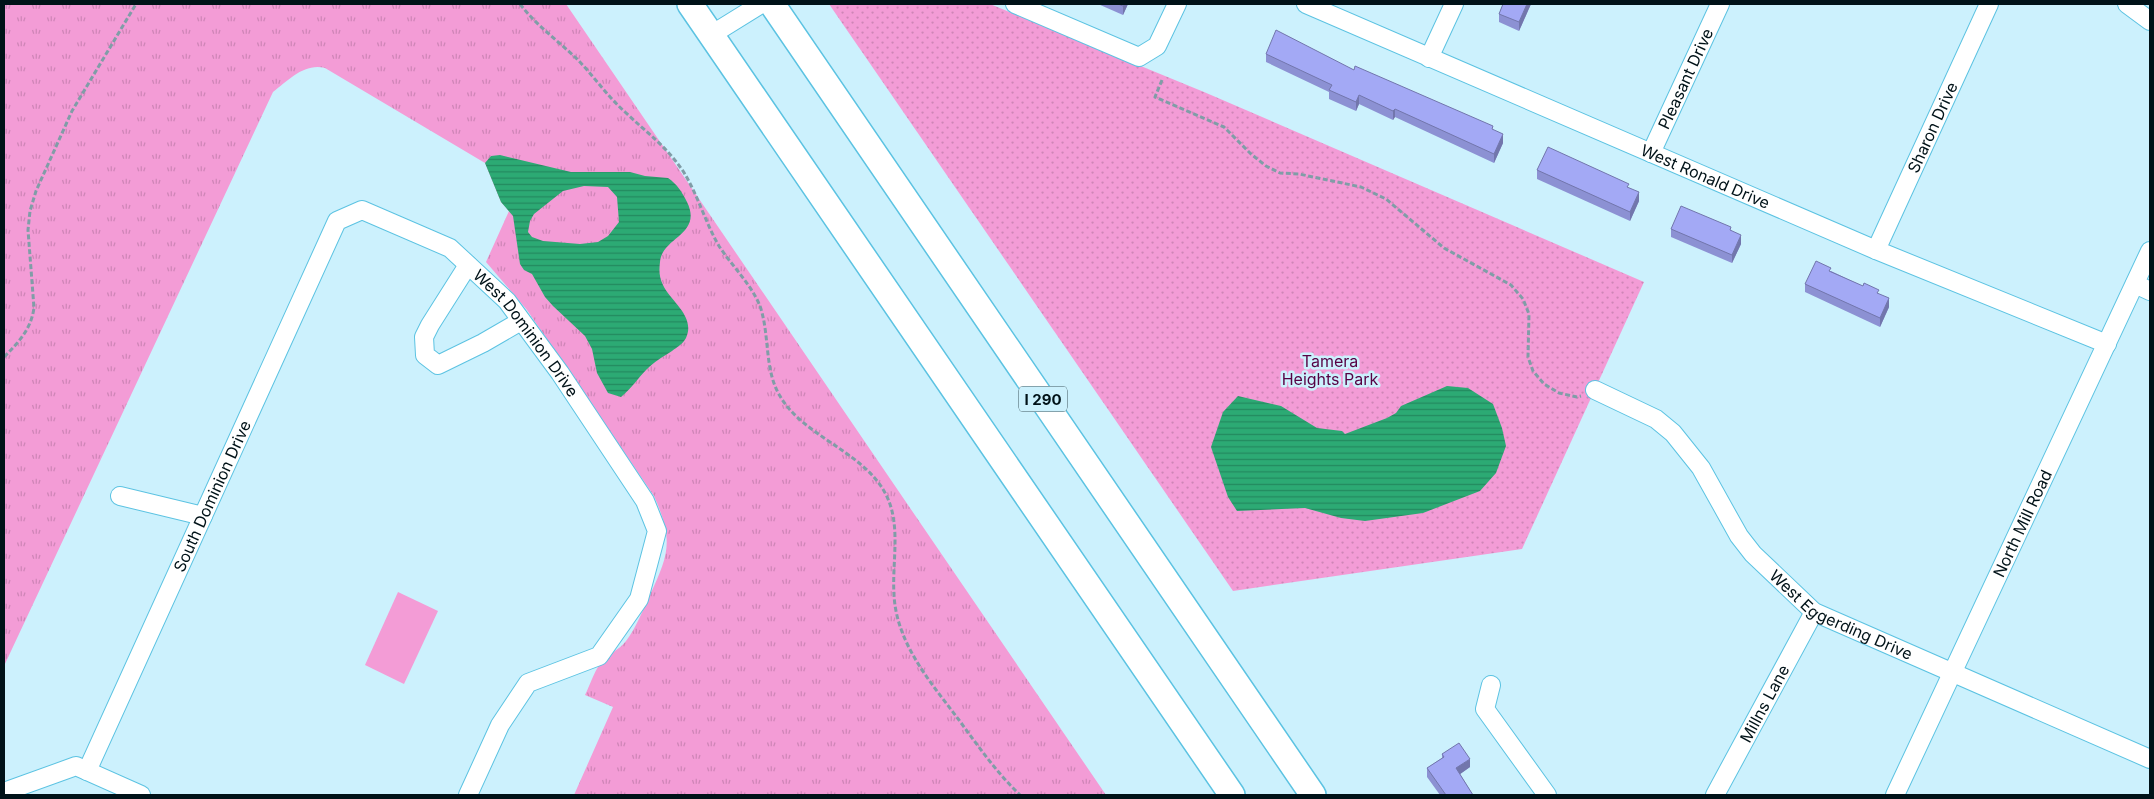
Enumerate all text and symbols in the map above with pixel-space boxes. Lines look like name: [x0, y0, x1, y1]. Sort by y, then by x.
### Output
street label: Pleasant Drive: [1654, 25, 1717, 132]
street label: Sharon Drive: [1903, 79, 1962, 176]
street label: West Ronald Drive: [1638, 140, 1773, 213]
street label: West Dominion Drive: [469, 265, 583, 401]
park label: Tamera Heights Park: [1282, 351, 1379, 389]
road number: I 290: [1019, 386, 1067, 412]
street label: South Dominion Drive: [169, 417, 255, 575]
street label: North Mill Road: [1989, 466, 2056, 580]
street label: West Eggerding Drive: [1766, 565, 1916, 664]
street label: Millns Lane: [1735, 661, 1794, 746]

